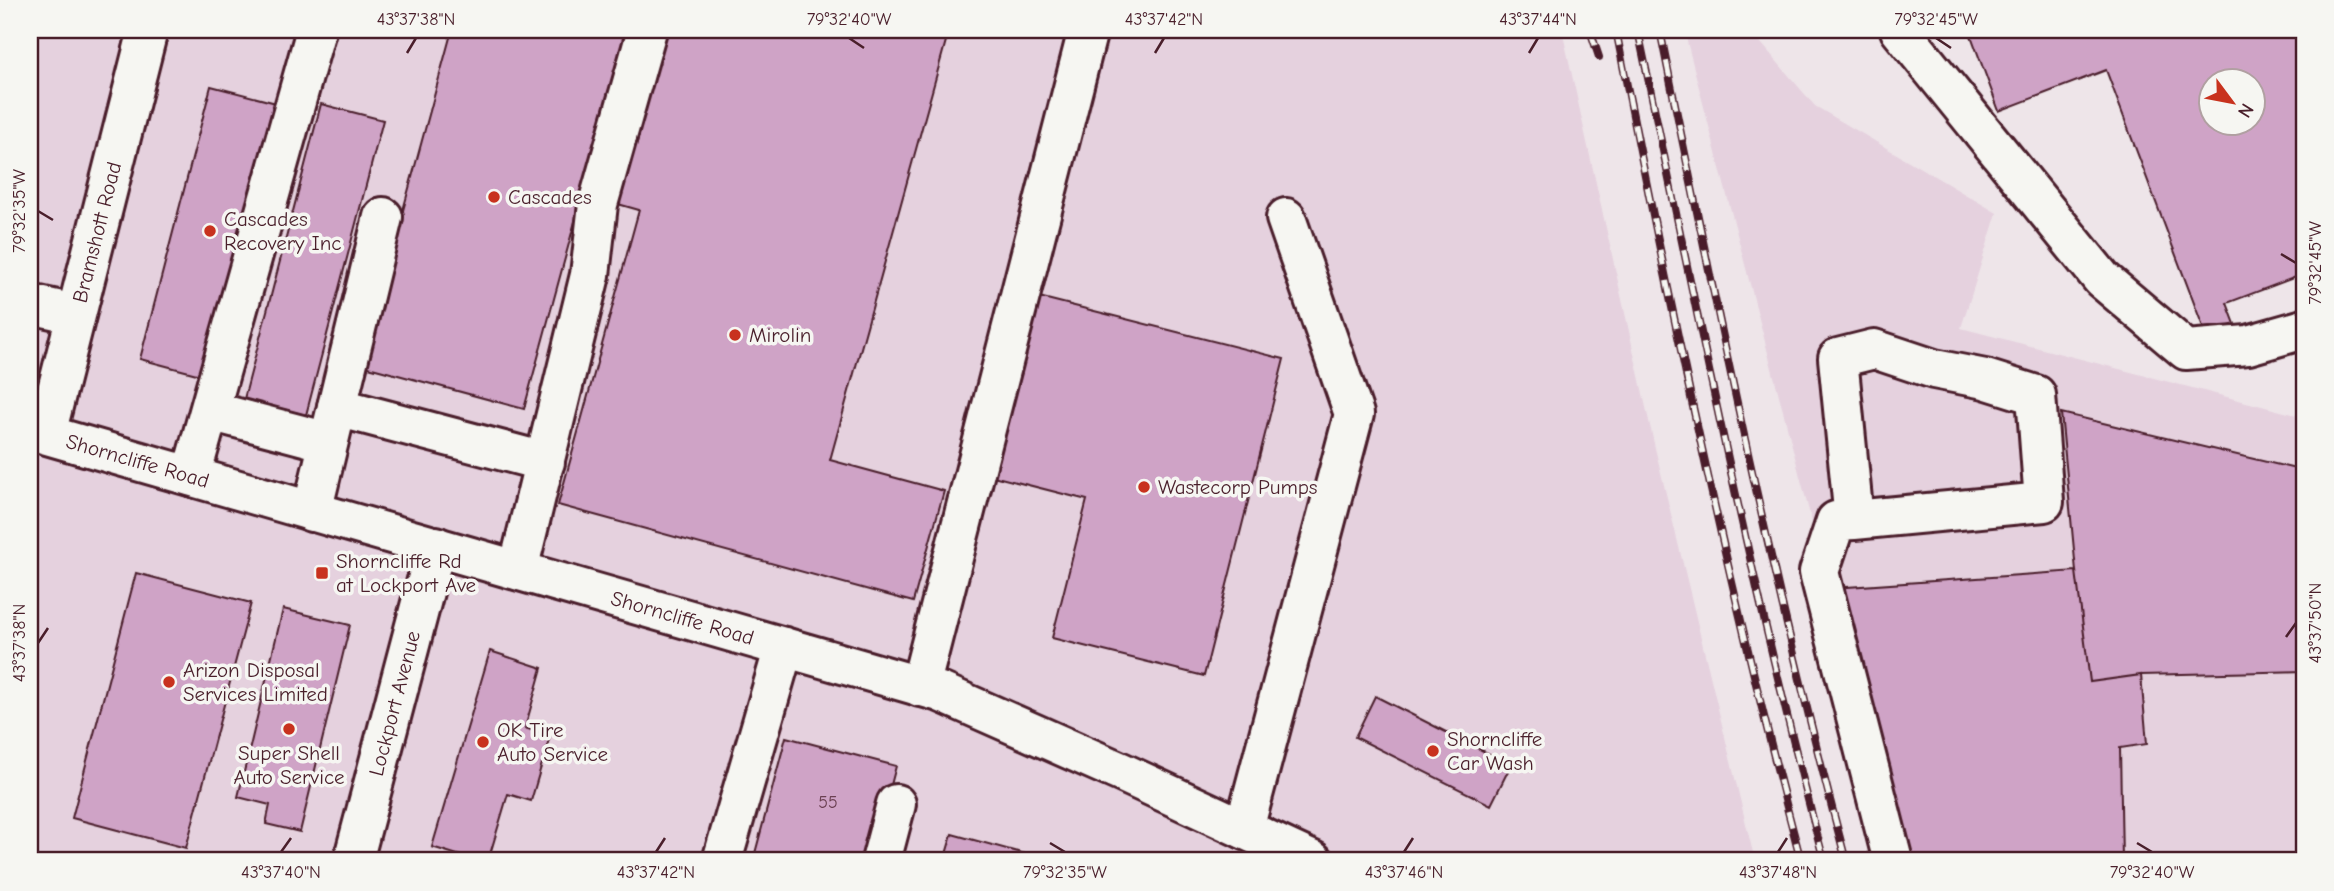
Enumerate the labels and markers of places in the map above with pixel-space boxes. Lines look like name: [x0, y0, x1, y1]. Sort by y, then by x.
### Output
place label: Cascades: [508, 185, 592, 209]
marker: Cascades: [486, 189, 502, 205]
place label: Cascades Recovery Inc: [224, 207, 341, 255]
marker: Cascades Recovery Inc: [202, 223, 218, 239]
place label: Mirolin: [749, 323, 811, 347]
marker: Mirolin: [727, 327, 743, 343]
place label: Wastecorp Pumps: [1158, 475, 1318, 499]
marker: Wastecorp Pumps: [1136, 479, 1152, 495]
place label: Shorncliffe Rd at Lockport Ave: [336, 549, 476, 597]
marker: Shorncliffe Rd at Lockport Ave: [314, 565, 330, 581]
place label: Arizon Disposal Services Limited: [183, 658, 328, 706]
marker: Arizon Disposal Services Limited: [161, 674, 177, 690]
place label: OK Tire Auto Service: [497, 718, 608, 766]
marker: Super Shell Auto Service: [281, 721, 297, 737]
place label: Shorncliffe Car Wash: [1447, 727, 1542, 775]
marker: OK Tire Auto Service: [475, 734, 491, 750]
place label: Super Shell Auto Service: [233, 741, 345, 789]
marker: Shorncliffe Car Wash: [1425, 743, 1441, 759]

